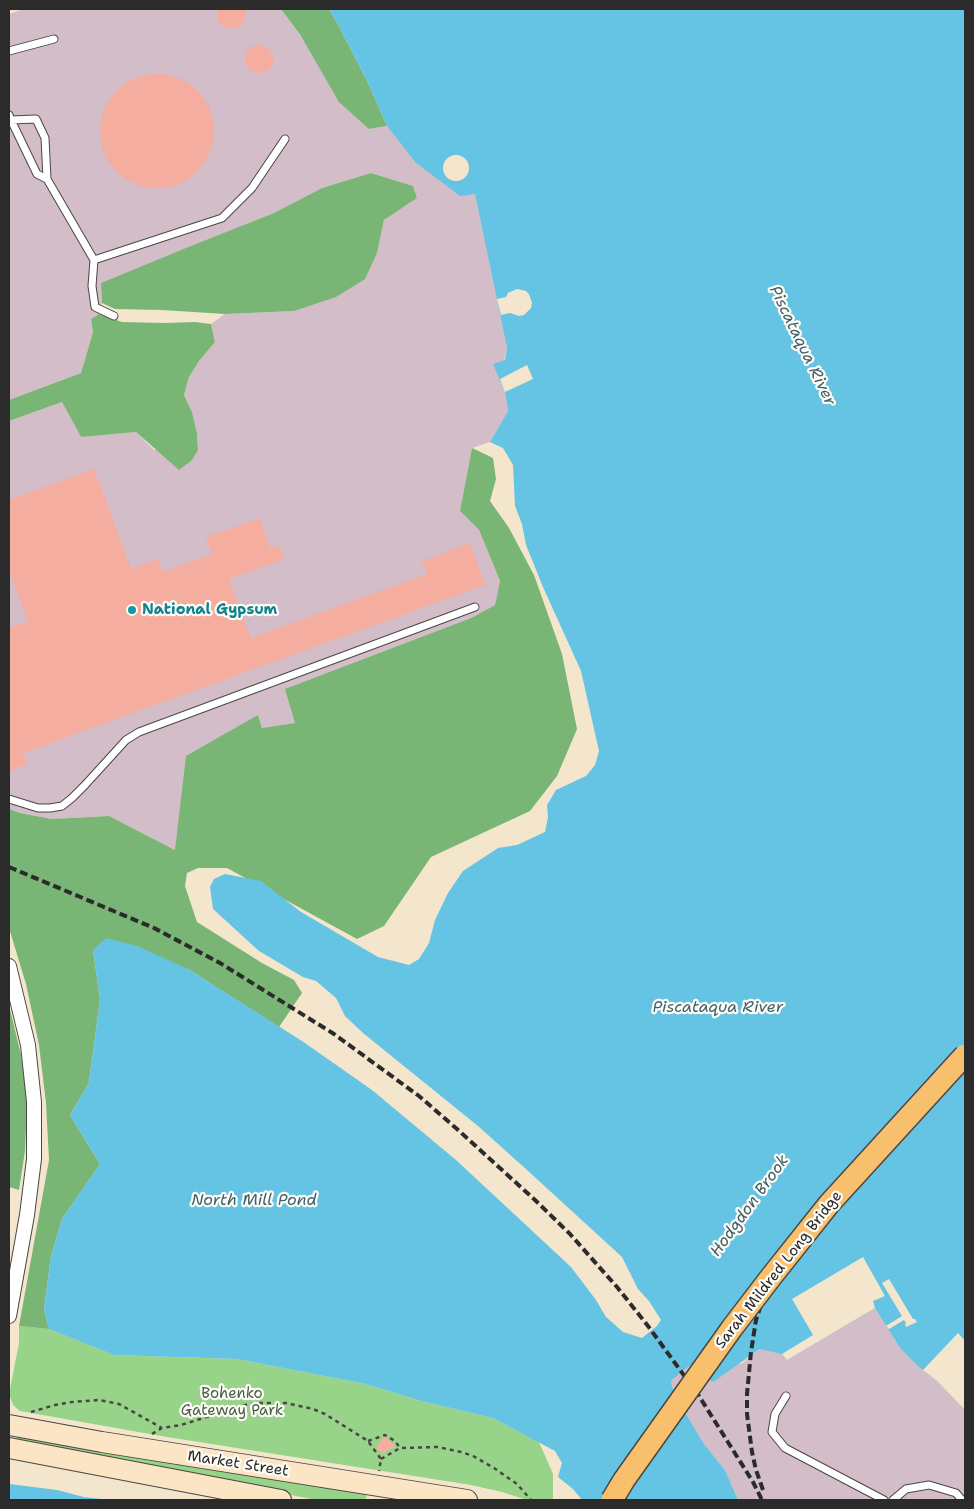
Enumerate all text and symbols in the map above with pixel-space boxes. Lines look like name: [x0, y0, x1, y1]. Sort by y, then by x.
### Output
water label: Piscataqua River: [765, 283, 839, 409]
place label: National Gypsum: [142, 601, 277, 619]
marker: National Gypsum: [126, 604, 138, 616]
water label: Piscataqua River: [653, 998, 783, 1018]
water label: Hodgdon Brook: [707, 1151, 793, 1261]
street label: Sarah Mildred Long Bridge: [712, 1188, 846, 1352]
water label: North Mill Pond: [191, 1191, 317, 1211]
park label: Bohenko Gateway Park: [181, 1385, 283, 1420]
street label: Market Street: [186, 1447, 290, 1481]

